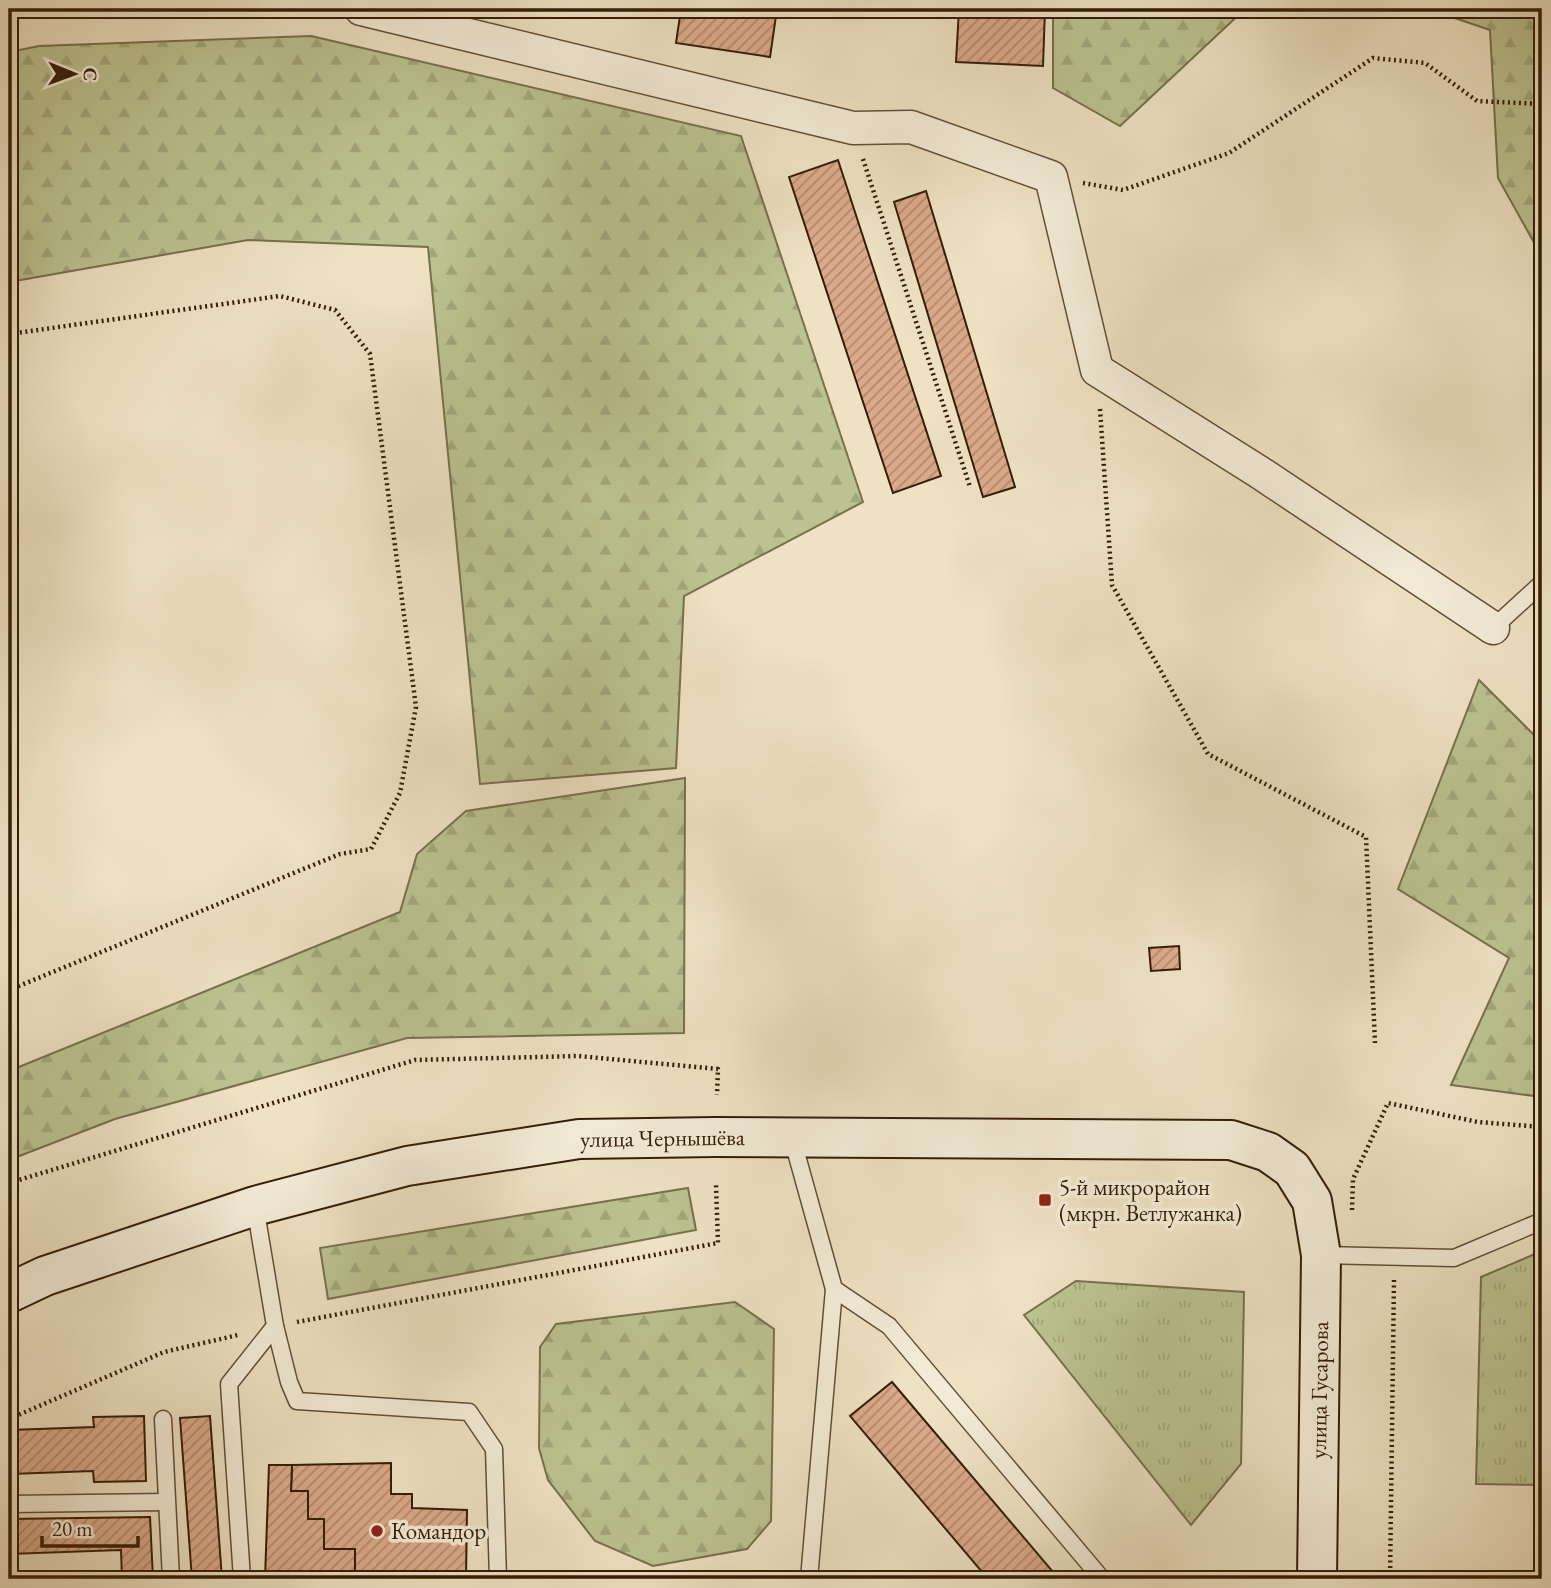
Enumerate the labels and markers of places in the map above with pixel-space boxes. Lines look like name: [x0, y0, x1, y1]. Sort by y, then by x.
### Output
place label: 5-й микрорайон (мкрн. Ветлужанка): [1059, 1172, 1242, 1228]
marker: 5-й микрорайон (мкрн. Ветлужанка): [1037, 1192, 1053, 1208]
place label: Командор: [391, 1516, 486, 1546]
marker: Командор: [369, 1523, 385, 1539]

